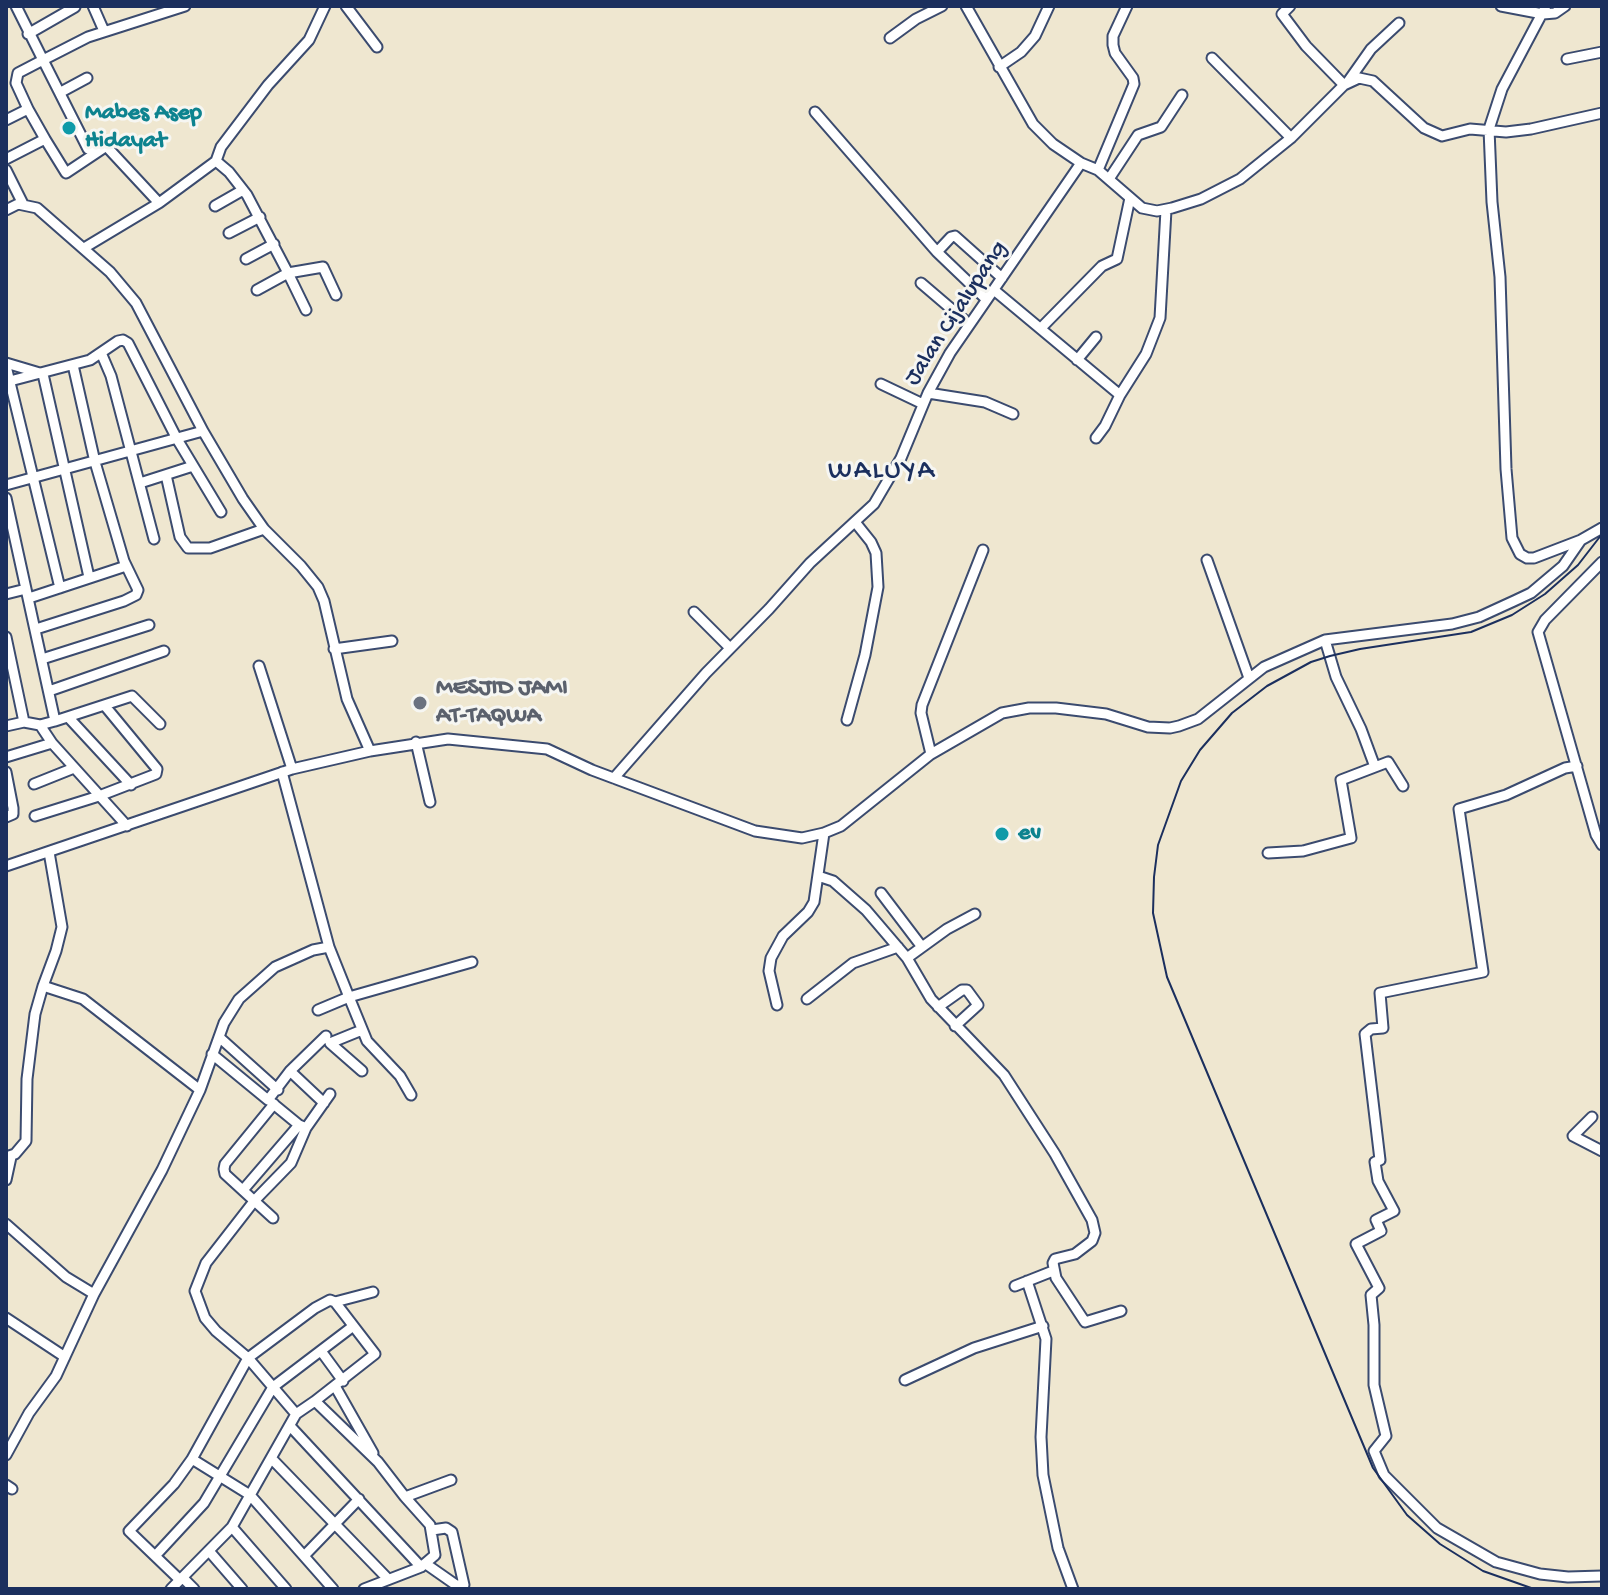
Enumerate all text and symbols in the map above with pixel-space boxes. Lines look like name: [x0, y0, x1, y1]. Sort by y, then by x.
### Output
place label: Mabes Asep Hidayat: [85, 100, 202, 156]
marker: Mabes Asep Hidayat: [60, 119, 78, 137]
street label: Jalan Cijalupang: [899, 236, 1015, 392]
district label: WALUYA: [828, 456, 936, 490]
place label: MESJID JAMI AT-TAQWA: [436, 675, 568, 731]
marker: MESJID JAMI AT-TAQWA: [411, 694, 429, 712]
place label: ev: [1018, 820, 1041, 848]
marker: ev: [993, 825, 1011, 843]

